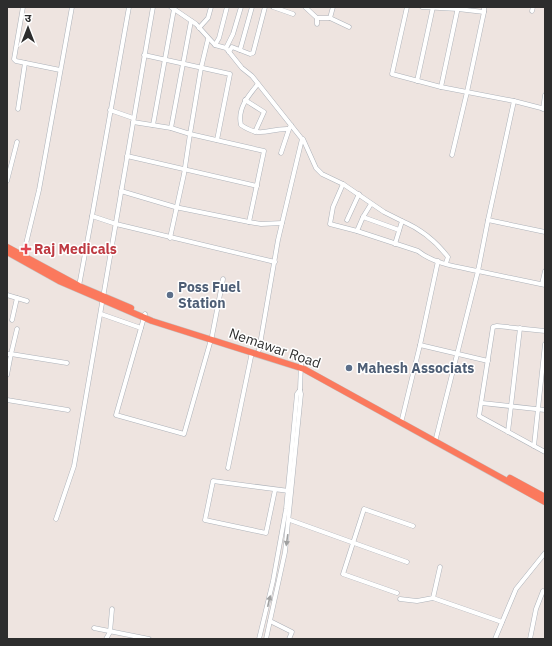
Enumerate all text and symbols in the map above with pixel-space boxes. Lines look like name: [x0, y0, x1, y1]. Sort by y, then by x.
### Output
north arrow: [8, 8, 48, 48]
text: उ: [25, 11, 32, 25]
place label: Raj Medicals: [34, 240, 117, 258]
marker: Raj Medicals: [21, 244, 31, 254]
place label: Poss Fuel Station: [178, 278, 240, 312]
marker: Poss Fuel Station: [165, 290, 175, 300]
street label: Nemawar Road: [227, 324, 323, 372]
place label: Mahesh Associats: [357, 359, 474, 377]
marker: Mahesh Associats: [344, 363, 354, 373]
one-way arrow: [284, 534, 290, 546]
one-way arrow: [266, 595, 272, 607]

